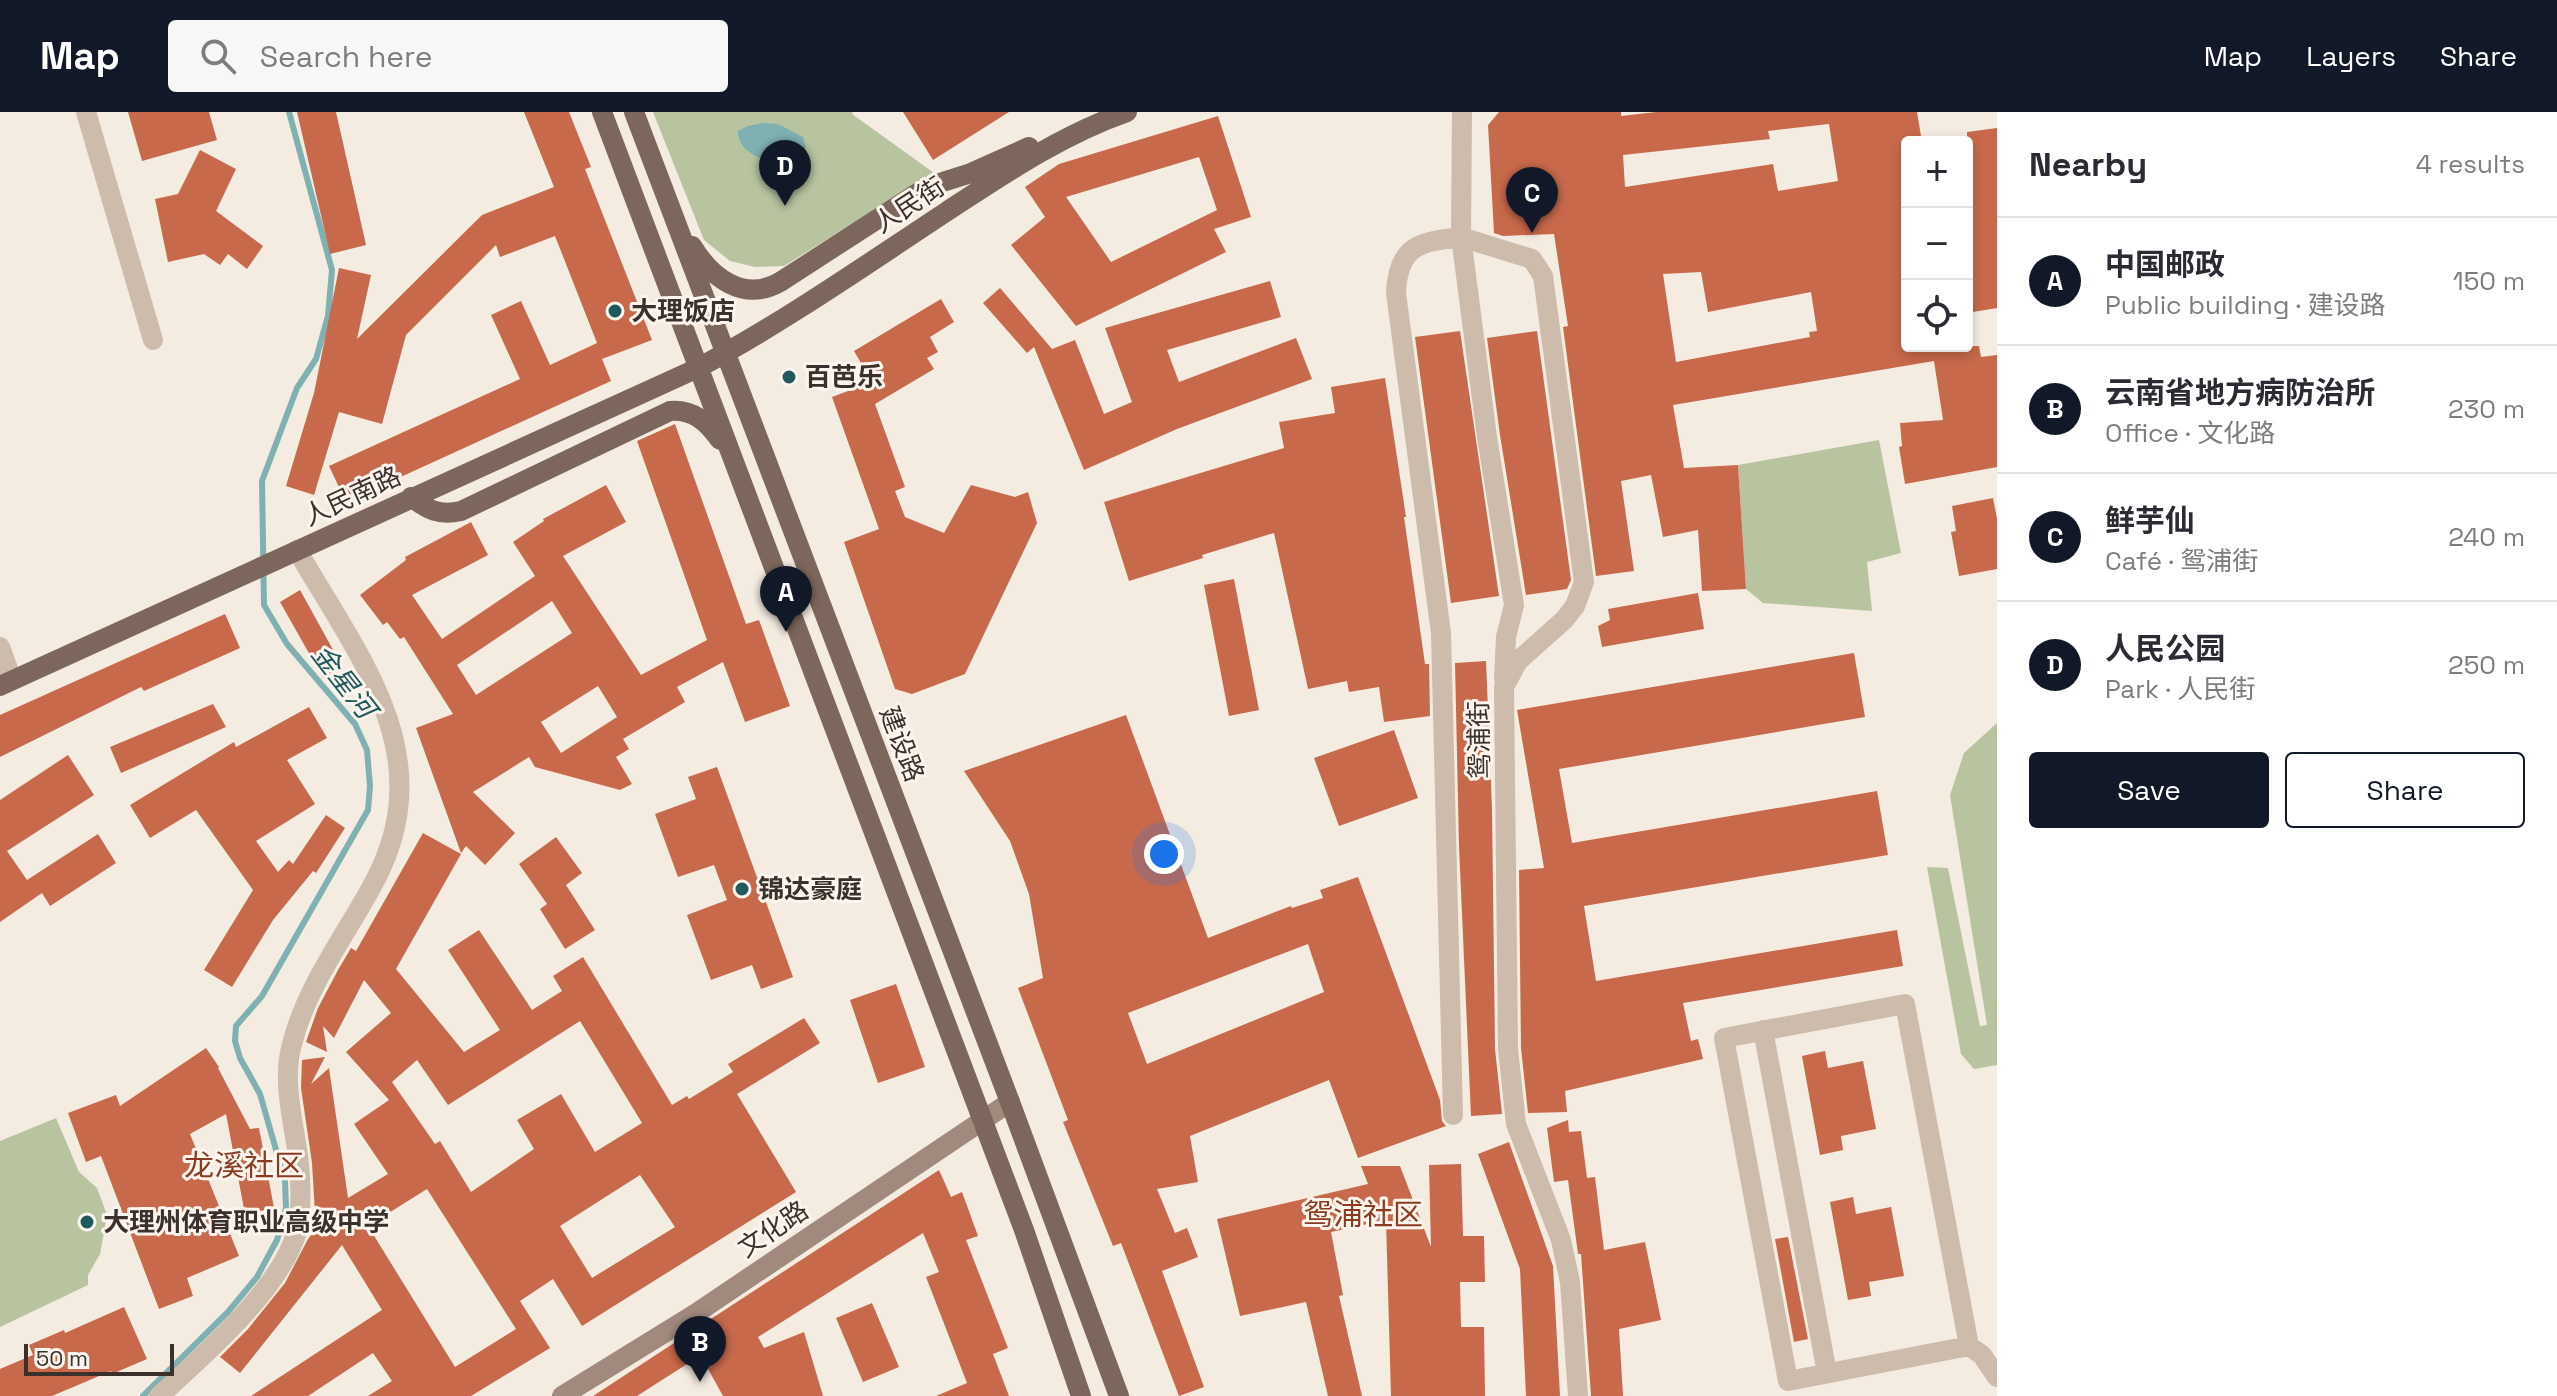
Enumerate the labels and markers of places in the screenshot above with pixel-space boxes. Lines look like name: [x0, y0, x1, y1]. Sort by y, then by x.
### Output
pin: D: [759, 140, 811, 206]
pin: C: [1506, 167, 1558, 233]
place label: 大理饭店: [631, 294, 735, 328]
marker: 大理饭店: [606, 302, 624, 320]
place label: 百芭乐: [805, 360, 883, 394]
marker: 百芭乐: [780, 368, 798, 386]
pin: A: [760, 566, 812, 632]
place label: 锦达豪庭: [758, 872, 862, 906]
marker: 锦达豪庭: [733, 880, 751, 898]
place label: 大理州体育职业高级中学: [103, 1205, 389, 1239]
marker: 大理州体育职业高级中学: [78, 1213, 96, 1231]
pin: B: [674, 1316, 726, 1382]

